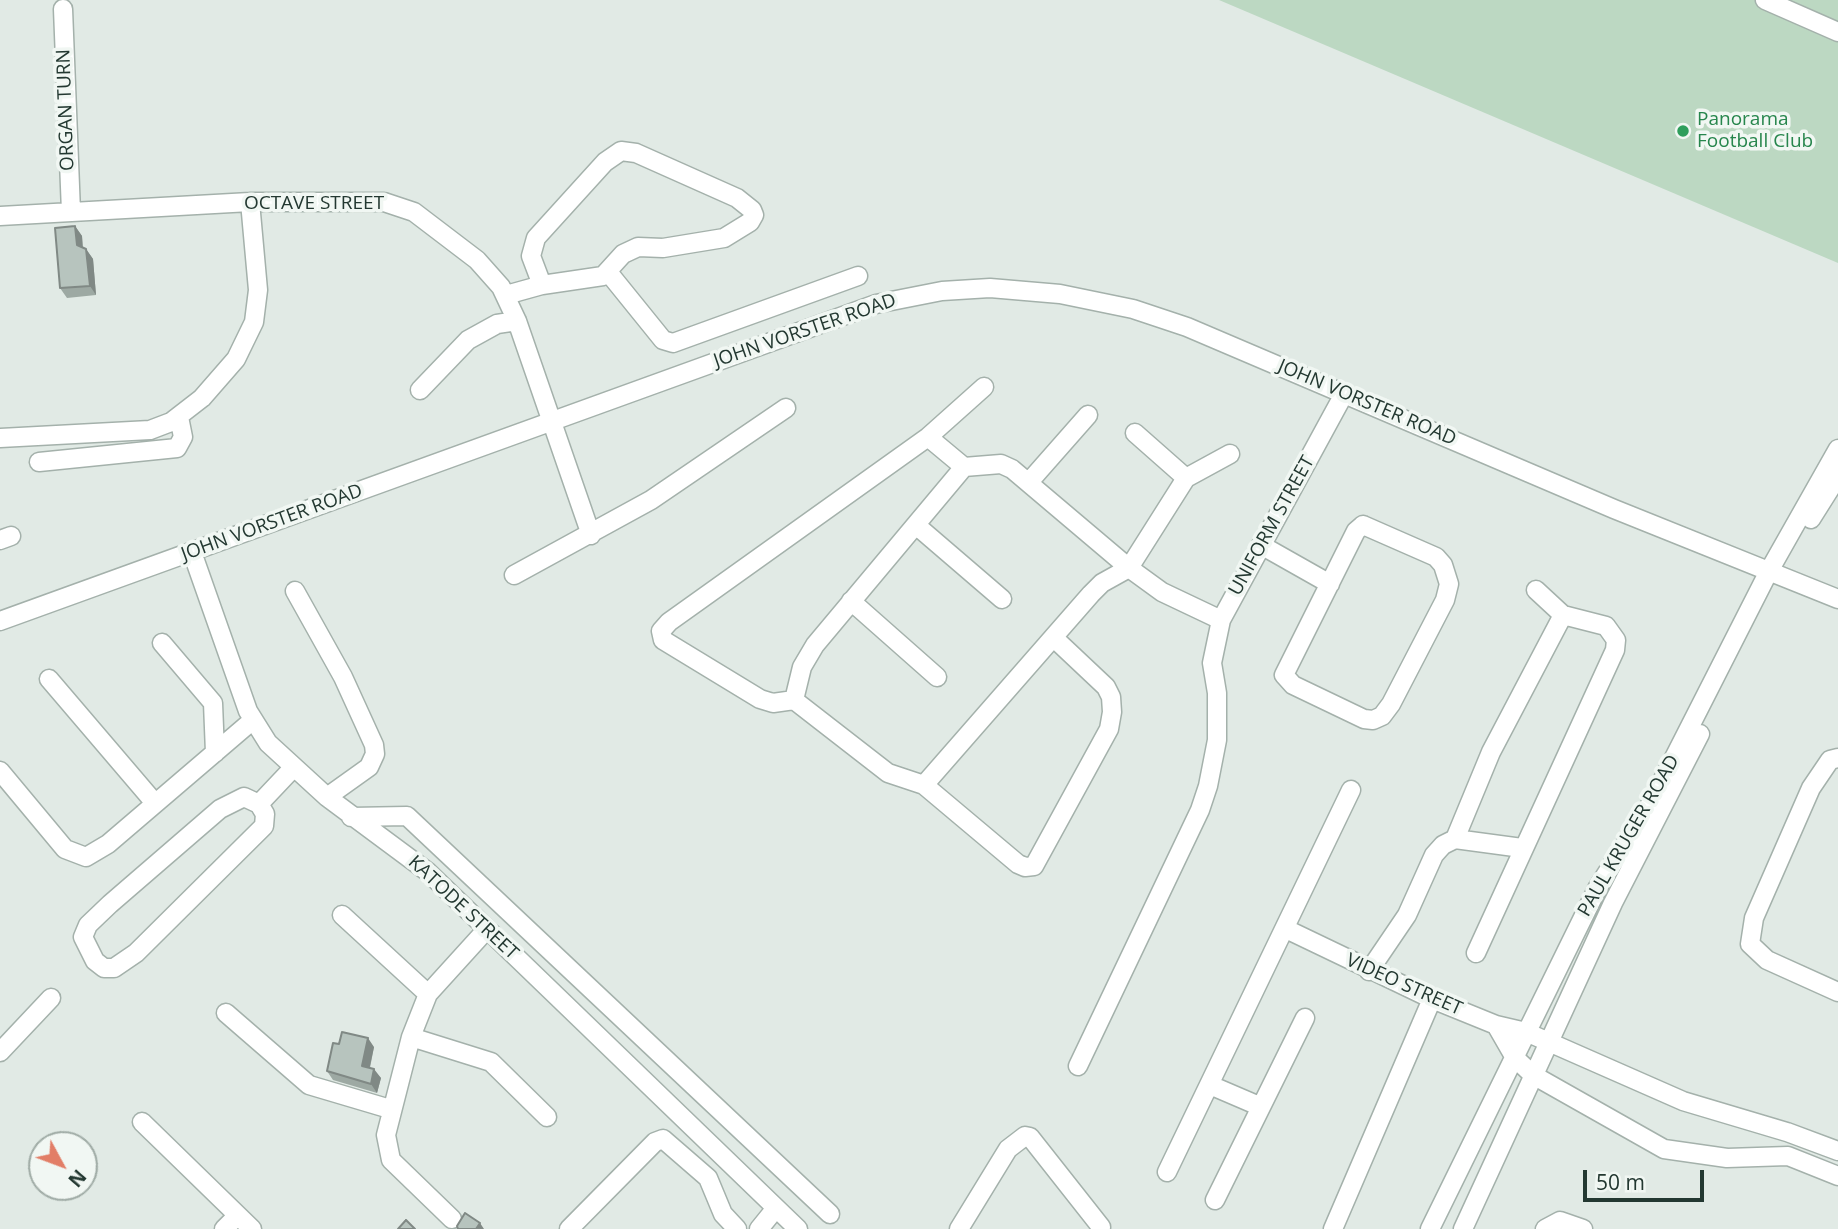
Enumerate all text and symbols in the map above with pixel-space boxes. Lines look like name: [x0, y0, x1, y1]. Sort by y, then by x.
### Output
street label: ORGAN TURN: [52, 49, 80, 171]
place label: Panorama Football Club: [1697, 109, 1813, 153]
marker: Panorama Football Club: [1675, 123, 1691, 139]
street label: OCTAVE STREET: [244, 193, 384, 215]
street label: JOHN VORSTER ROAD: [711, 289, 899, 373]
street label: JOHN VORSTER ROAD: [1274, 355, 1460, 451]
street label: UNIFORM STREET: [1224, 452, 1320, 600]
street label: JOHN VORSTER ROAD: [178, 480, 366, 566]
street label: PAUL KRUGER ROAD: [1573, 751, 1685, 921]
street label: KATODE STREET: [403, 851, 523, 965]
street label: VIDEO STREET: [1342, 949, 1466, 1021]
north arrow: [28, 1131, 98, 1201]
scale bar: [1586, 1156, 1707, 1200]
text: N: [62, 1164, 92, 1193]
text: 50 m: [1596, 1168, 1645, 1196]

